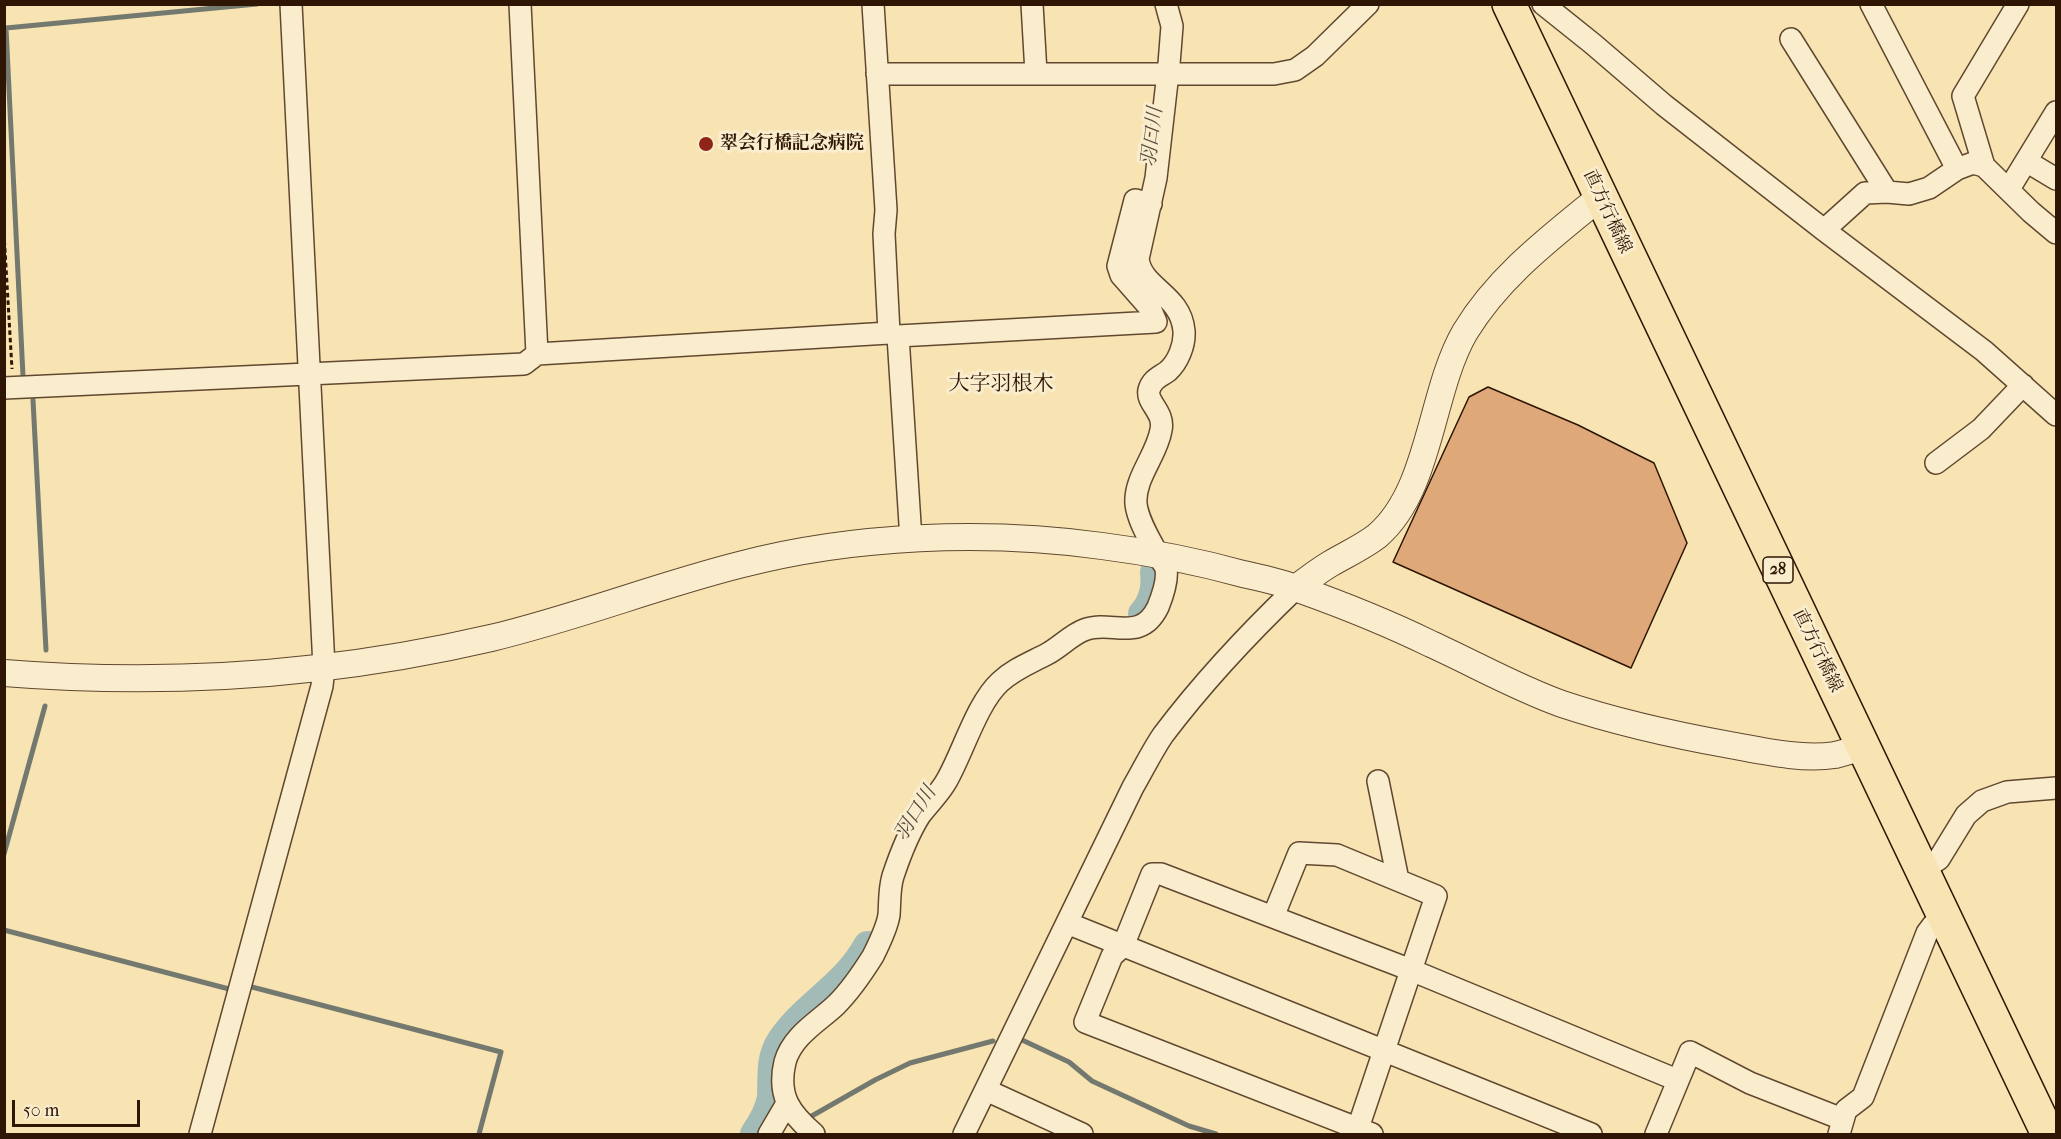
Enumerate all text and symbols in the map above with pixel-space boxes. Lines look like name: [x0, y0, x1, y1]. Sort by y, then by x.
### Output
water label: 羽口川: [1137, 106, 1169, 168]
place label: 翠会行橋記念病院: [720, 133, 864, 155]
marker: 翠会行橋記念病院: [697, 135, 715, 153]
street label: 直方行橋線: [1578, 167, 1636, 257]
district label: 大字羽根木: [949, 372, 1053, 398]
road number: 28: [1763, 557, 1793, 583]
street label: 直方行橋線: [1788, 606, 1846, 696]
water label: 羽口川: [890, 782, 942, 846]
scale bar: [15, 1088, 142, 1126]
text: 50 m: [23, 1100, 59, 1121]

